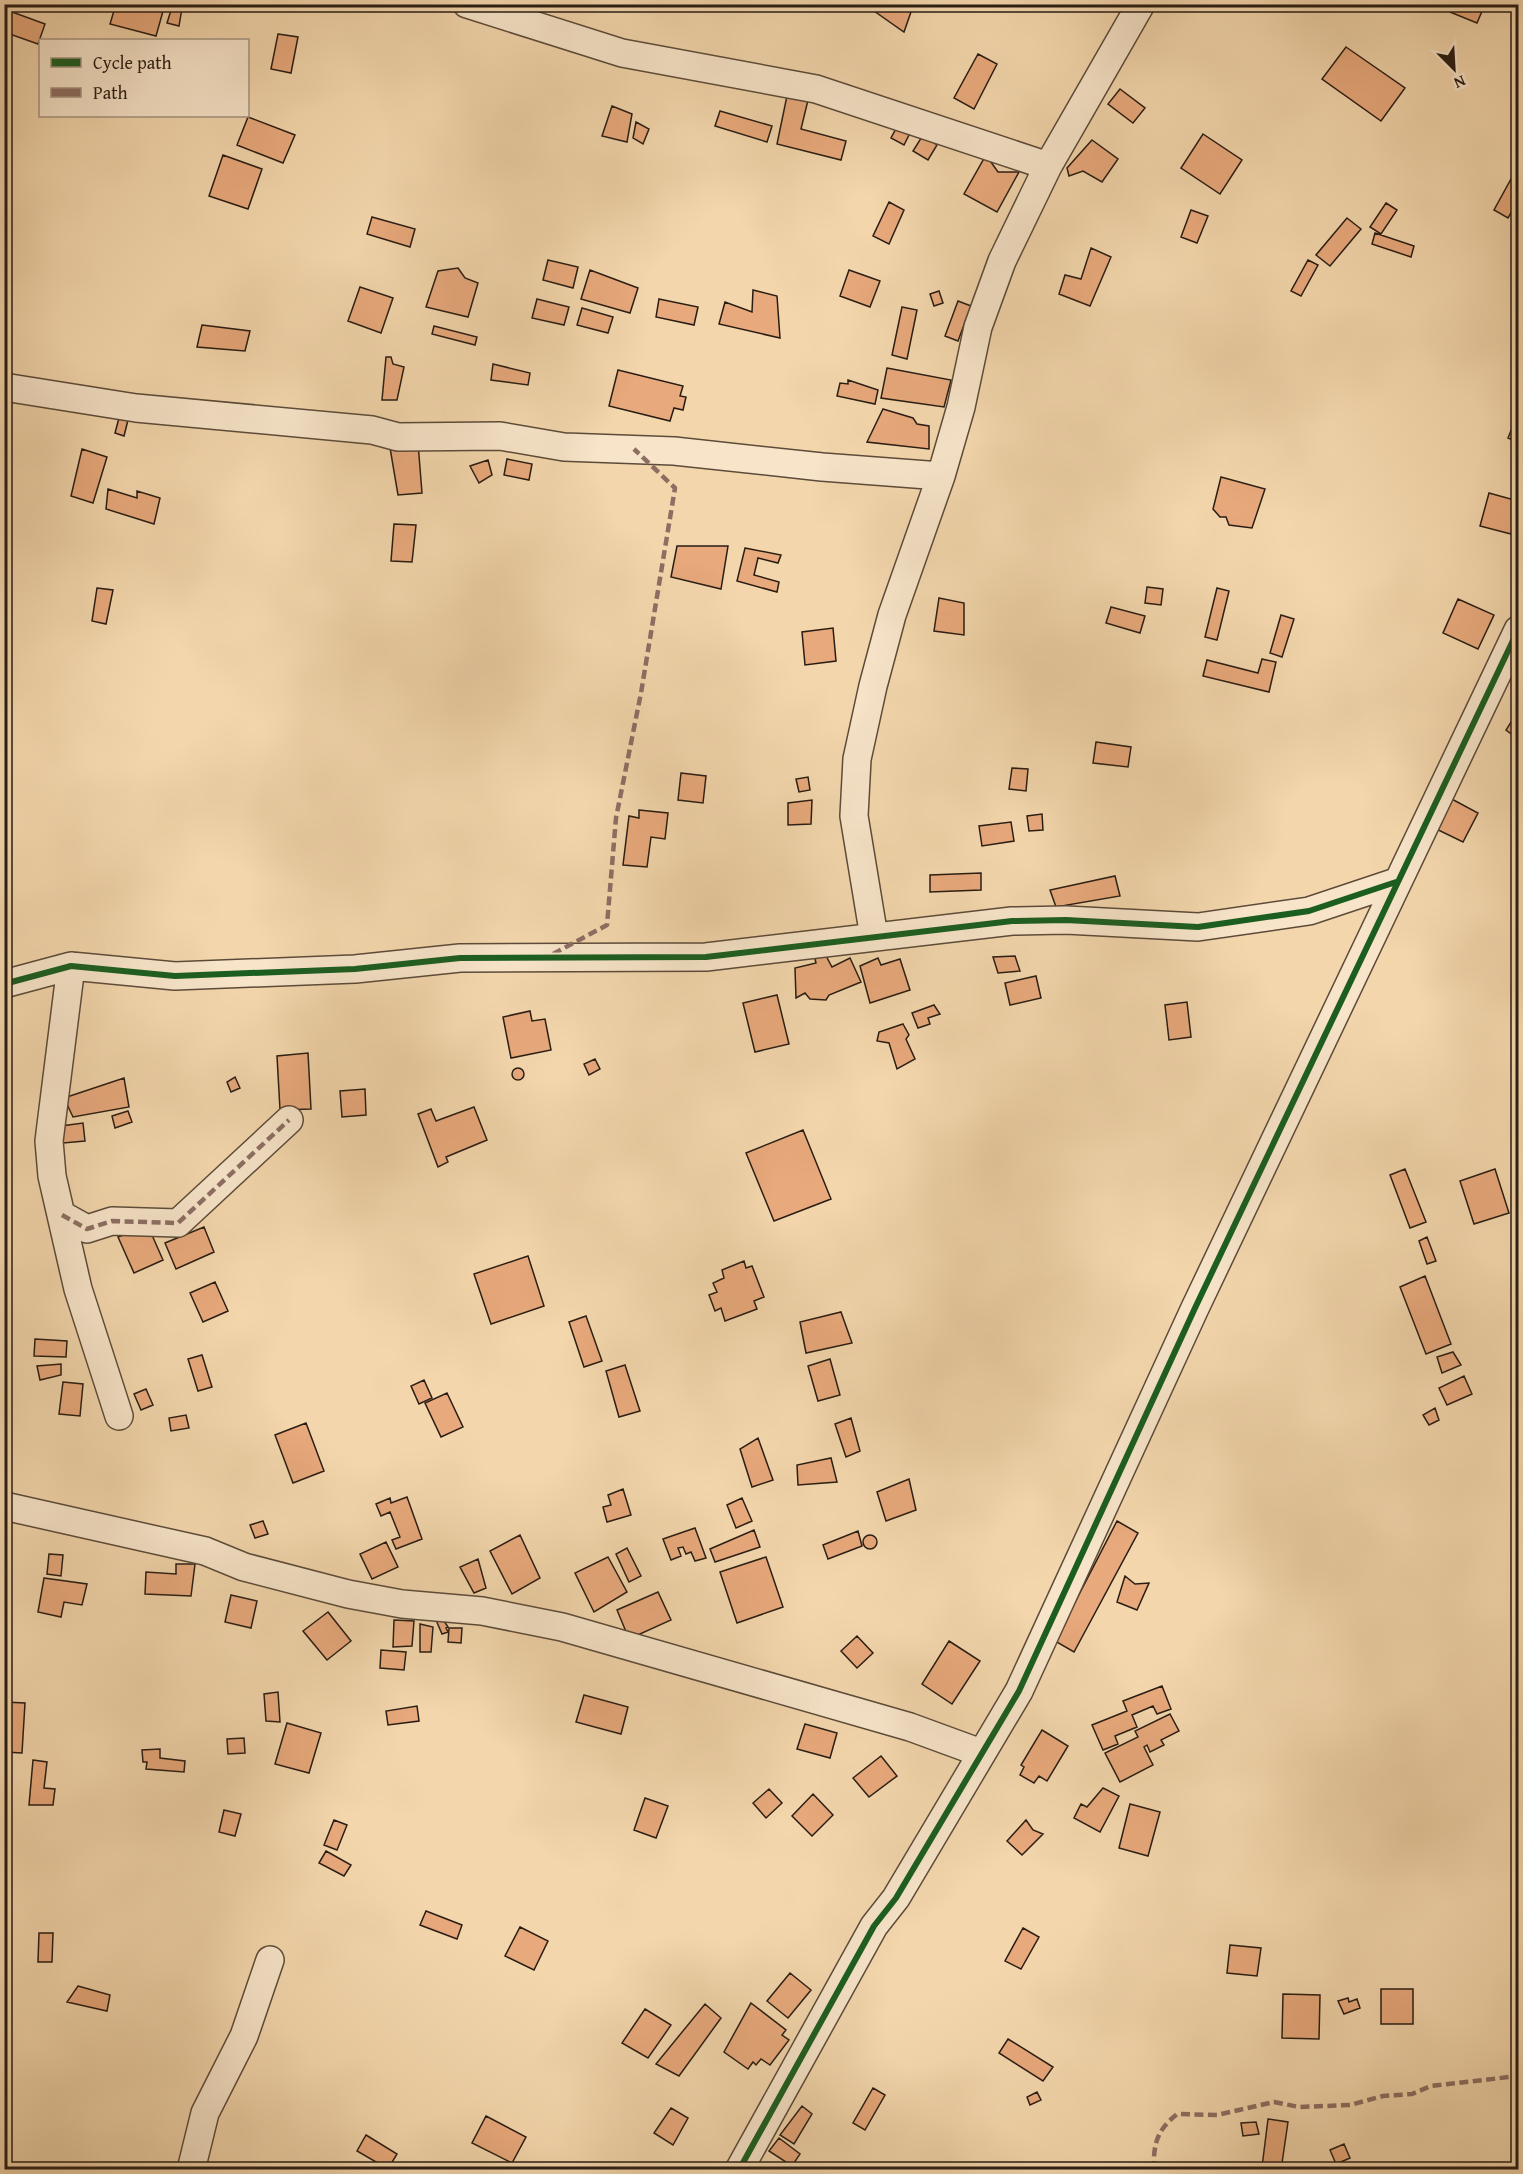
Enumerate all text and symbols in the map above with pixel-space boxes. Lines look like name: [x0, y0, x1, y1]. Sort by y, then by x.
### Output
legend: [39, 39, 249, 117]
north arrow: [1424, 39, 1484, 99]
text: Cycle path: [93, 49, 172, 76]
text: N: [1450, 70, 1470, 96]
text: Path: [93, 79, 128, 106]

